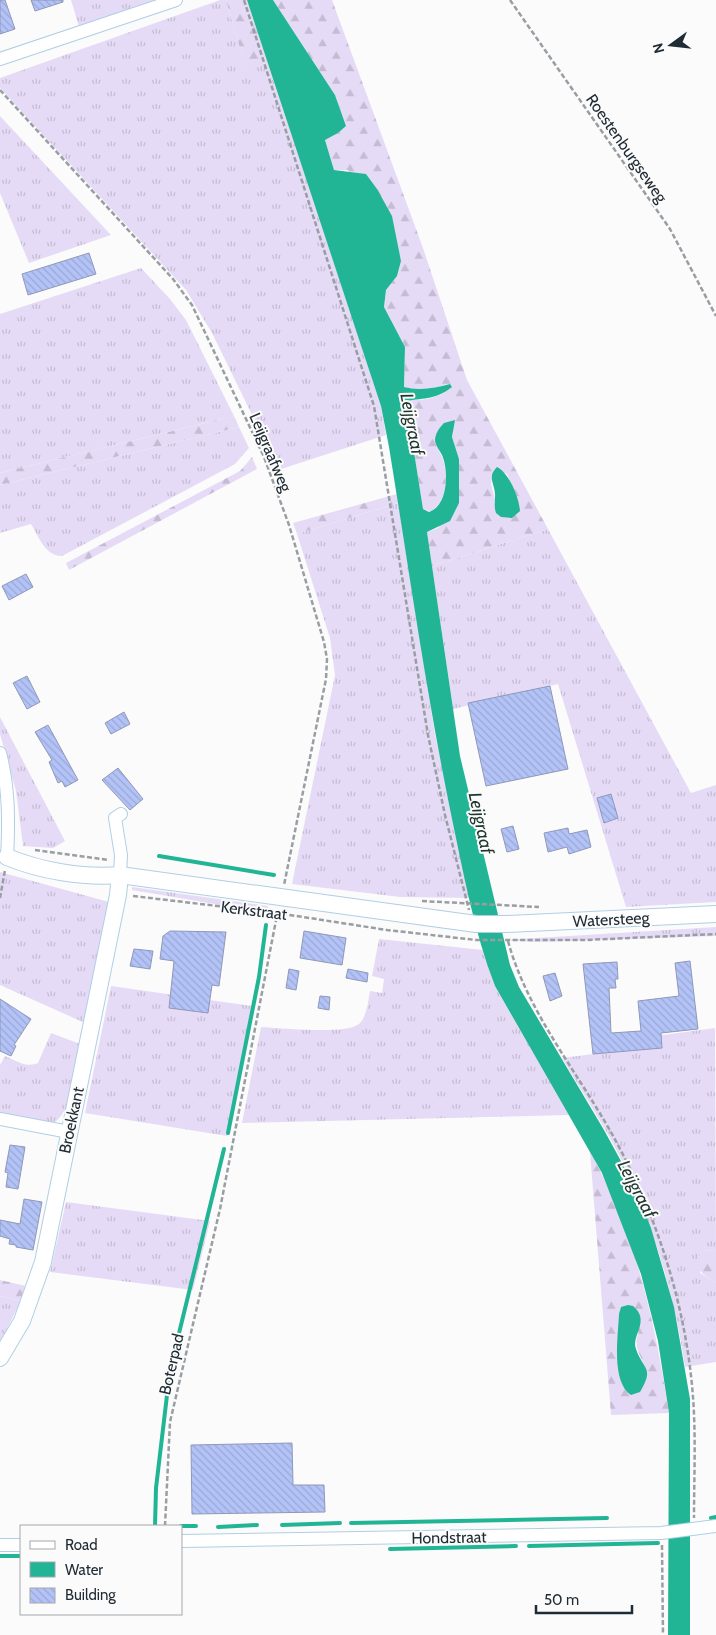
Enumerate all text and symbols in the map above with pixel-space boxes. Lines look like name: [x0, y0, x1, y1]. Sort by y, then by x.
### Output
north arrow: [646, 20, 696, 70]
text: N: [648, 41, 668, 55]
street label: Roestenburgseweg: [582, 90, 672, 207]
water label: Leijgraaf: [395, 391, 429, 458]
street label: Leijgraafweg: [245, 410, 296, 496]
water label: Leijgraaf: [464, 790, 499, 857]
street label: Kerkstraat: [220, 897, 289, 924]
street label: Watersteeg: [572, 908, 651, 931]
street label: Broekkant: [55, 1085, 88, 1155]
water label: Leijgraaf: [613, 1156, 662, 1223]
street label: Boterpad: [155, 1332, 188, 1397]
legend: [20, 1525, 182, 1615]
street label: Hondstraat: [411, 1527, 487, 1548]
text: Road: [65, 1536, 98, 1554]
text: Water: [65, 1561, 103, 1579]
scale bar: [536, 1582, 632, 1614]
text: Building: [65, 1586, 116, 1604]
text: 50 m: [544, 1591, 579, 1609]

